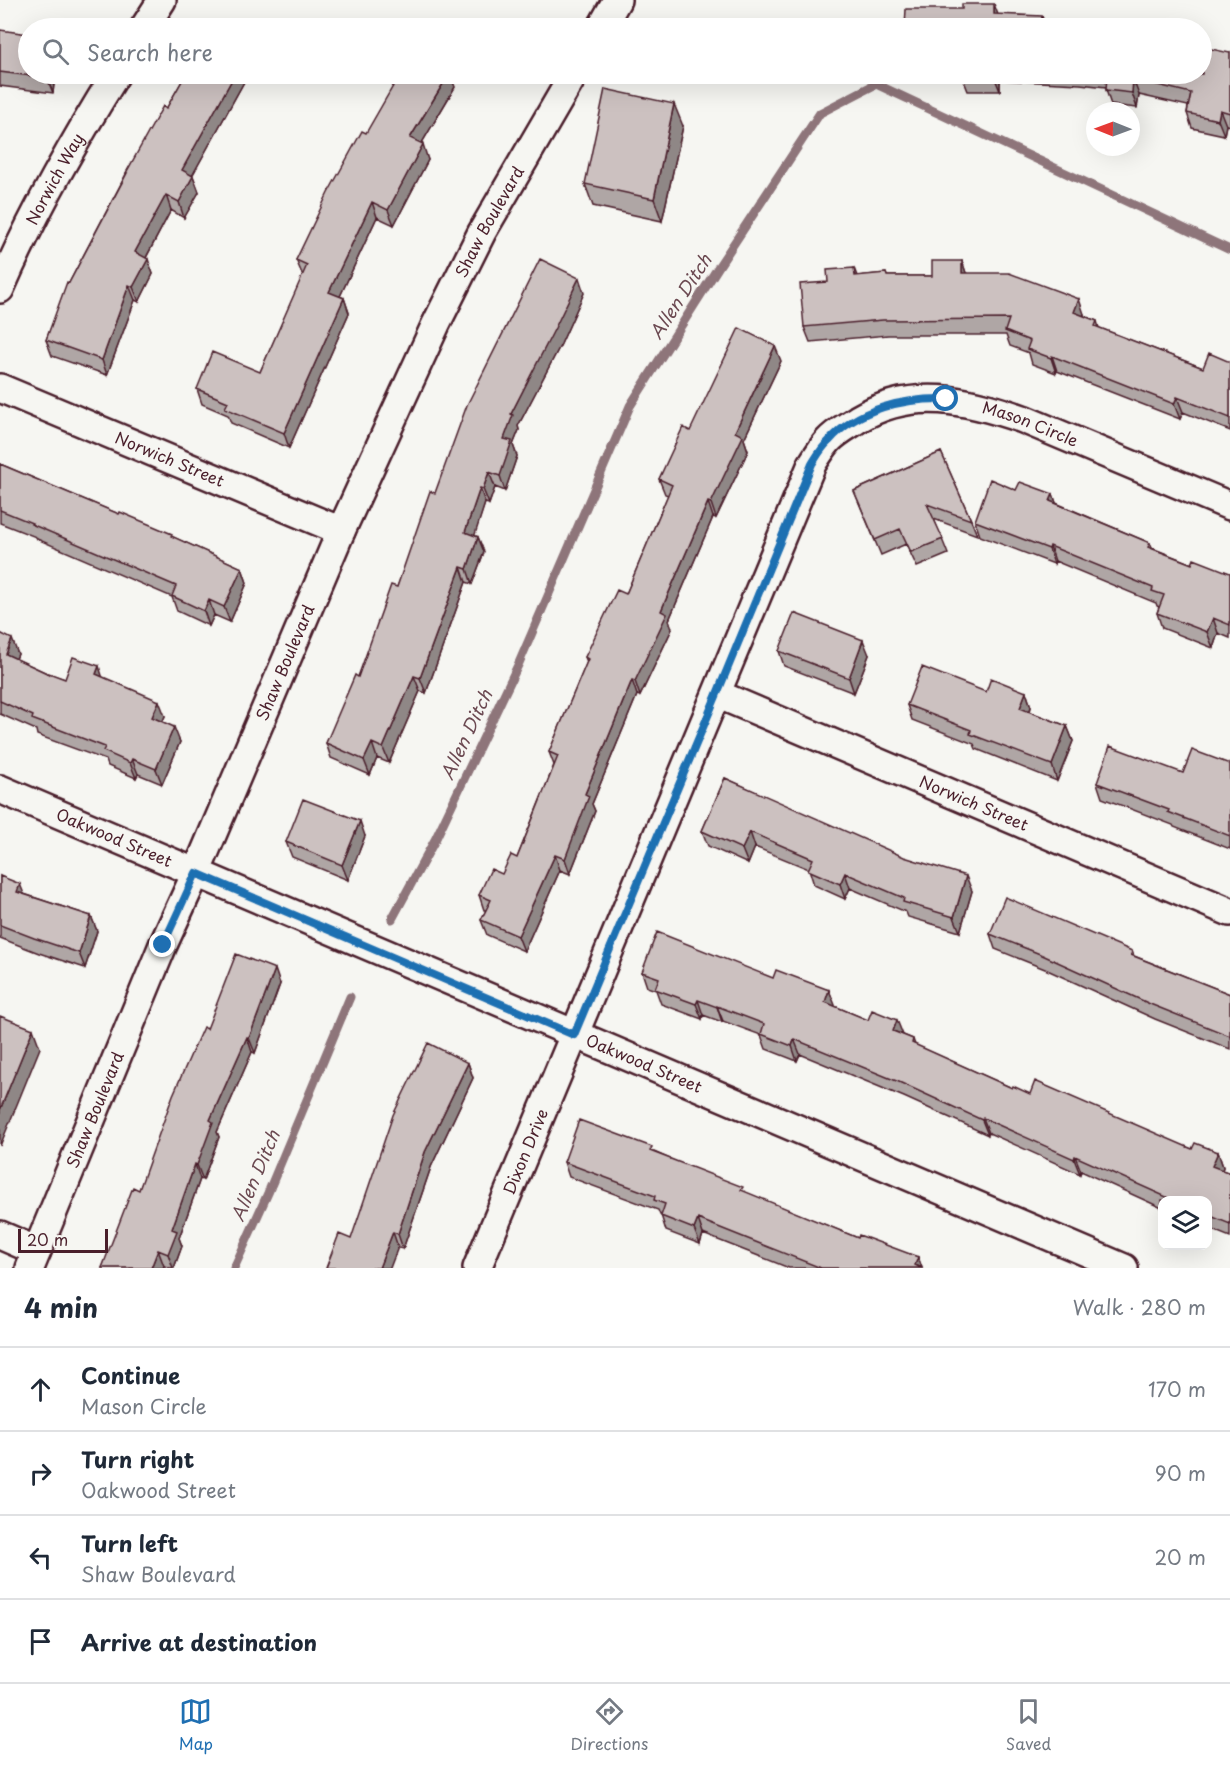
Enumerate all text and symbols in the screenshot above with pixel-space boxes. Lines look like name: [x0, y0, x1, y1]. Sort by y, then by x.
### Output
search box: [18, 18, 1212, 84]
icon: search: [39, 35, 72, 68]
text: Search here: [87, 35, 213, 68]
north arrow: [1086, 102, 1140, 156]
street label: Norwich Way: [19, 128, 89, 229]
street label: Shaw Boulevard: [448, 161, 529, 281]
water label: Allen Ditch: [642, 248, 718, 344]
route start: [932, 385, 958, 411]
street label: Mason Circle: [980, 394, 1082, 452]
street label: Norwich Street: [112, 425, 229, 492]
street label: Shaw Boulevard: [249, 600, 320, 724]
water label: Allen Ditch: [433, 684, 499, 784]
street label: Norwich Street: [916, 768, 1033, 836]
street label: Oakwood Street: [53, 801, 177, 872]
route end: [149, 931, 175, 957]
street label: Oakwood Street: [583, 1027, 707, 1098]
street label: Shaw Boulevard: [59, 1047, 129, 1171]
street label: Dixon Drive: [496, 1105, 553, 1198]
water label: Allen Ditch: [223, 1125, 286, 1225]
map controls: [1158, 1196, 1212, 1250]
button: layers: [1158, 1196, 1212, 1250]
scale bar: [18, 1226, 108, 1254]
text: 20 m: [27, 1227, 68, 1251]
text: 4 min: [24, 1288, 98, 1327]
text: Walk · 280 m: [1073, 1292, 1206, 1322]
text: Continue: [81, 1358, 180, 1391]
icon: ahead: [24, 1373, 57, 1406]
text: 170 m: [1148, 1374, 1206, 1404]
text: Mason Circle: [81, 1391, 207, 1421]
text: Turn right: [81, 1442, 194, 1475]
icon: right: [24, 1457, 57, 1490]
text: 90 m: [1155, 1458, 1206, 1488]
text: Oakwood Street: [81, 1475, 236, 1505]
text: Turn left: [81, 1526, 178, 1559]
icon: left: [24, 1541, 57, 1574]
text: 20 m: [1154, 1542, 1206, 1572]
text: Shaw Boulevard: [81, 1559, 236, 1589]
icon: arrive: [24, 1625, 57, 1658]
text: Arrive at destination: [81, 1625, 317, 1658]
tab: Map: [179, 1695, 213, 1755]
tab: Directions: [570, 1695, 648, 1755]
tab: Saved: [1006, 1695, 1051, 1755]

